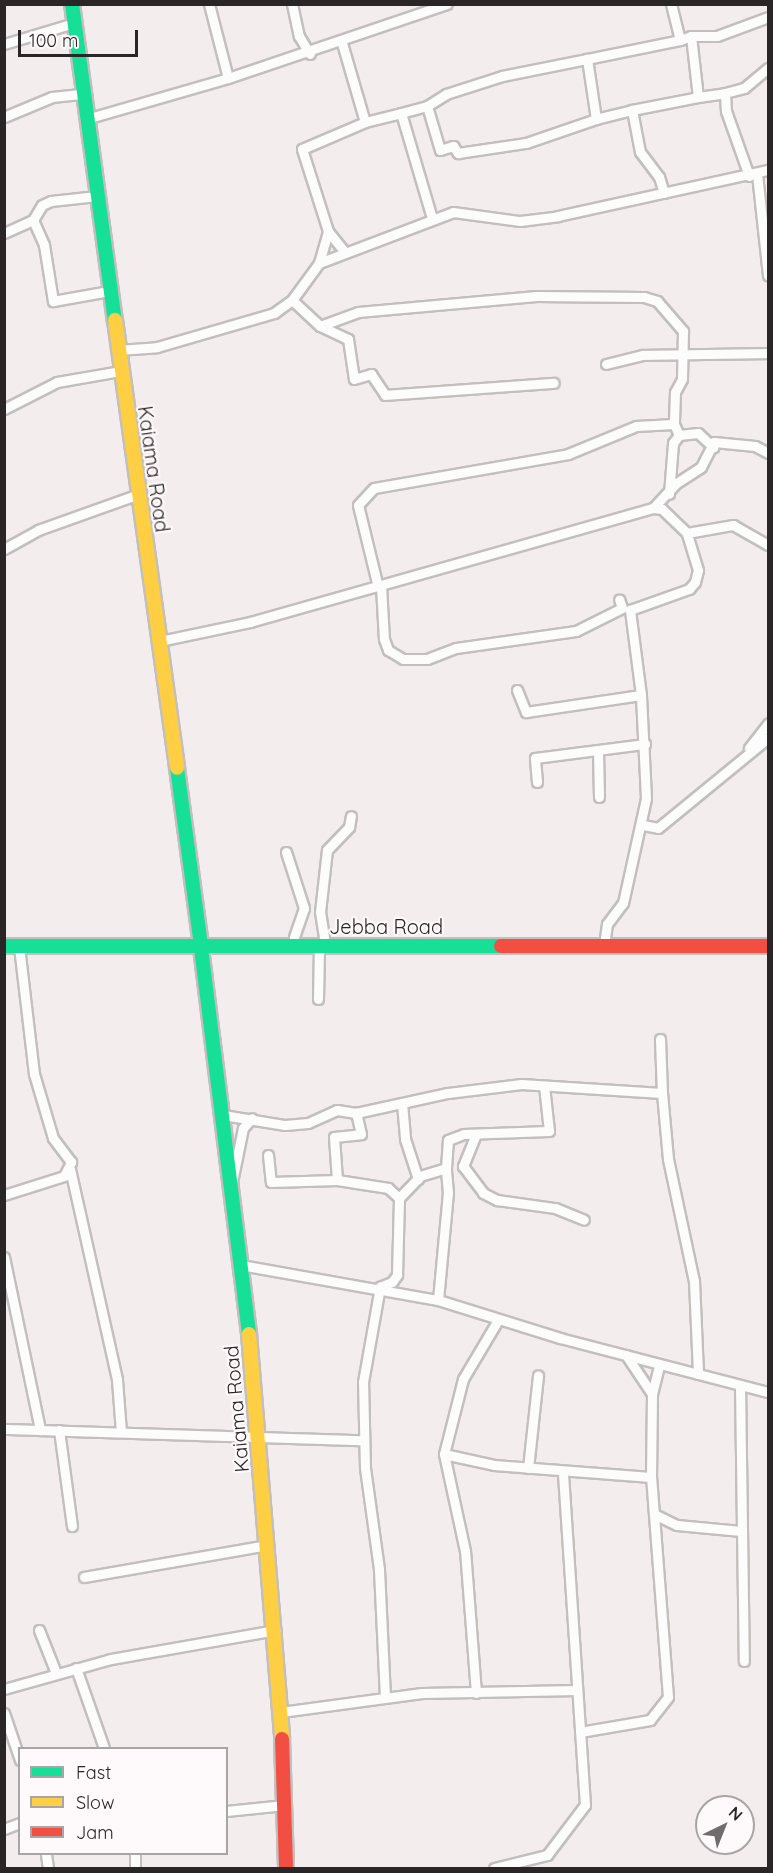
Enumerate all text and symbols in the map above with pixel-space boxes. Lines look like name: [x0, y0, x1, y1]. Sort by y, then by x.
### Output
scale bar: [21, 18, 141, 56]
text: 100 m: [29, 29, 78, 52]
street label: Kaiama Road: [133, 404, 175, 534]
street label: Jebba Road: [329, 914, 443, 938]
street label: Kaiama Road: [218, 1344, 254, 1474]
legend: [18, 1747, 228, 1855]
text: Fast: [76, 1761, 111, 1784]
text: Slow: [76, 1791, 114, 1814]
north arrow: [695, 1795, 755, 1855]
text: N: [725, 1802, 747, 1825]
text: Jam: [76, 1821, 114, 1844]

